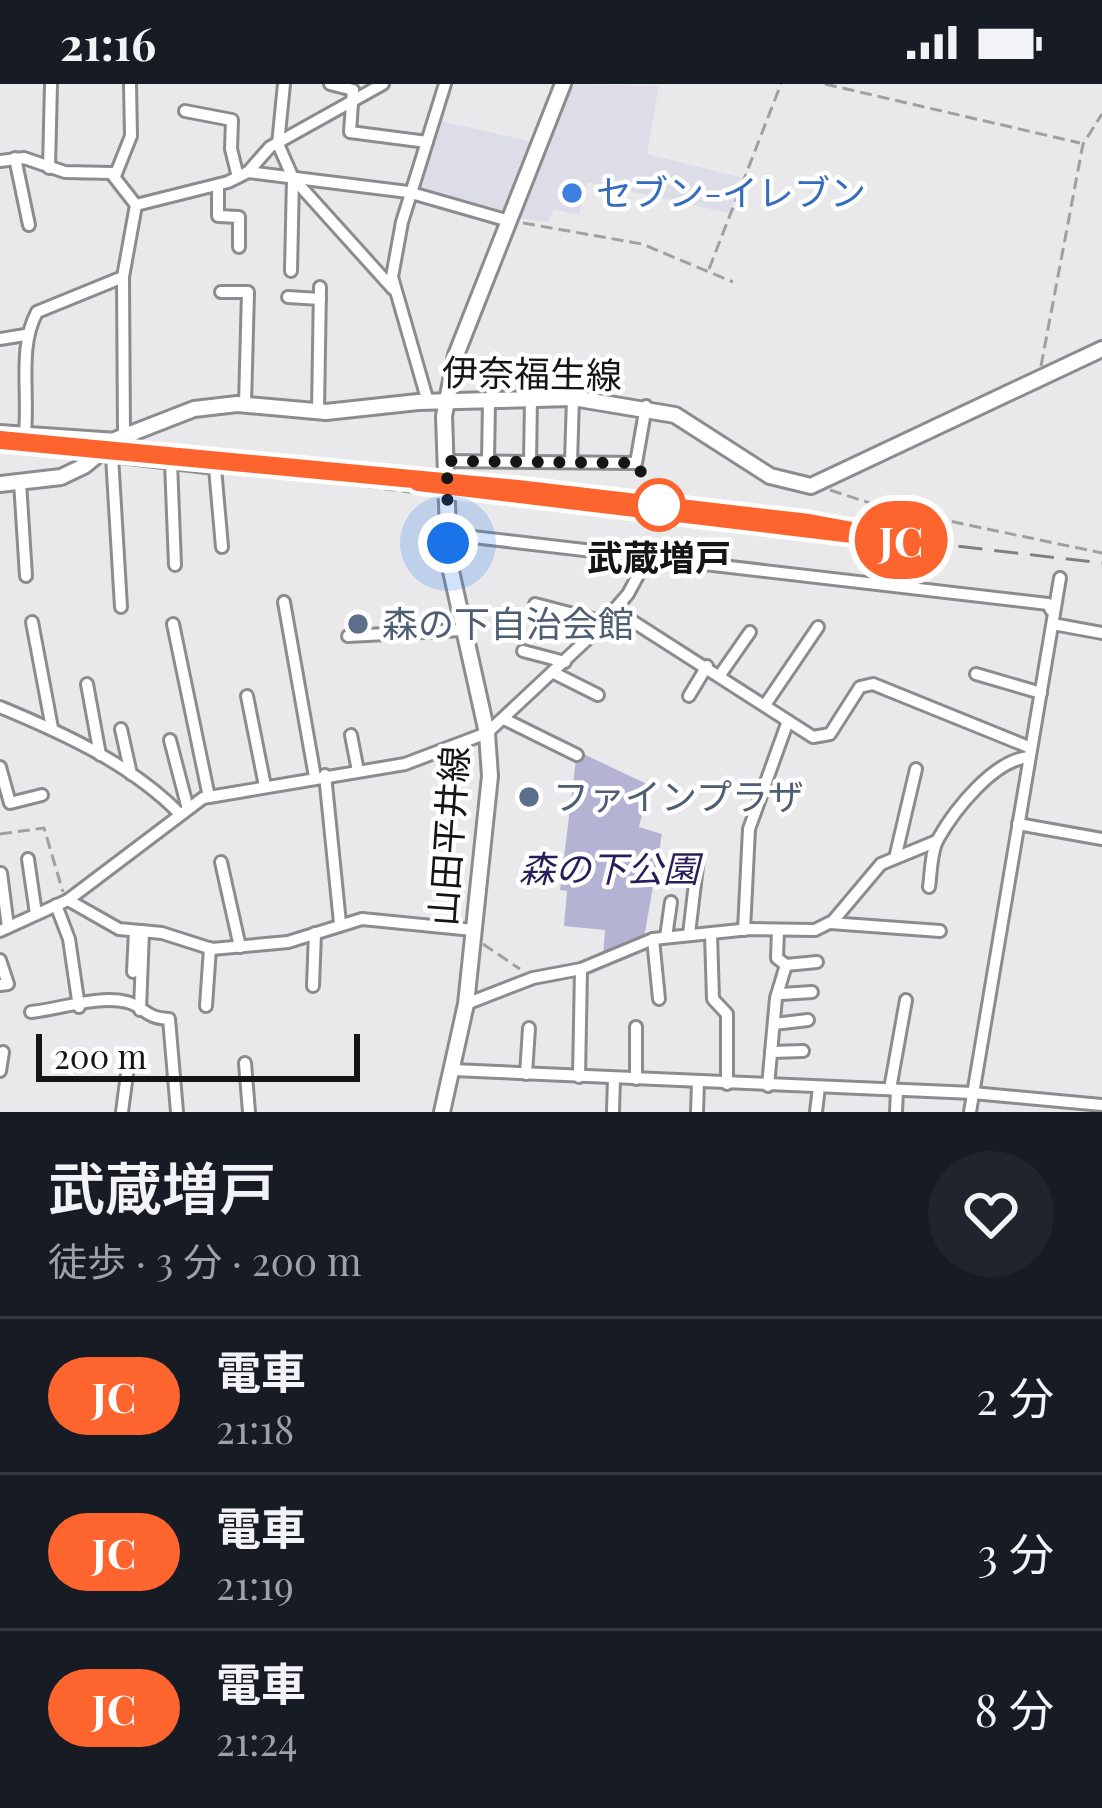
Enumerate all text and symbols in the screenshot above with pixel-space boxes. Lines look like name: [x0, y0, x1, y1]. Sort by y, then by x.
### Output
text: 21:16: [60, 12, 156, 72]
place label: セブン-イレブン: [596, 167, 866, 215]
marker: セブン-イレブン: [559, 180, 585, 206]
street label: 伊奈福生線: [442, 346, 622, 398]
marker: 武蔵増戸: [634, 480, 684, 530]
line badge: JC: [847, 501, 955, 579]
text: JC: [879, 512, 923, 568]
your location: [418, 513, 478, 573]
place label: 武蔵増戸: [587, 532, 731, 580]
place label: 森の下自治会館: [382, 598, 634, 646]
marker: 森の下自治会館: [345, 611, 371, 637]
street label: 山田平井線: [417, 744, 477, 927]
place label: ファインプラザ: [553, 771, 804, 819]
marker: ファインプラザ: [516, 784, 542, 810]
park label: 森の下公園: [519, 843, 704, 891]
scale bar: [36, 1028, 360, 1081]
text: 200 m: [54, 1033, 147, 1077]
text: 武蔵増戸: [48, 1148, 276, 1224]
button: heart: [928, 1151, 1054, 1277]
text: 徒歩 · 3 分 · 200 m: [48, 1234, 362, 1286]
text: 電車: [216, 1340, 306, 1400]
text: 2 分: [976, 1366, 1054, 1426]
text: JC: [92, 1368, 136, 1424]
text: 21:18: [216, 1402, 294, 1454]
text: 電車: [216, 1496, 306, 1556]
text: 3 分: [977, 1522, 1054, 1582]
text: JC: [92, 1524, 136, 1580]
text: 21:19: [216, 1558, 294, 1610]
text: 電車: [216, 1652, 306, 1712]
text: 8 分: [974, 1678, 1054, 1738]
text: JC: [92, 1680, 136, 1736]
text: 21:24: [216, 1714, 297, 1766]

